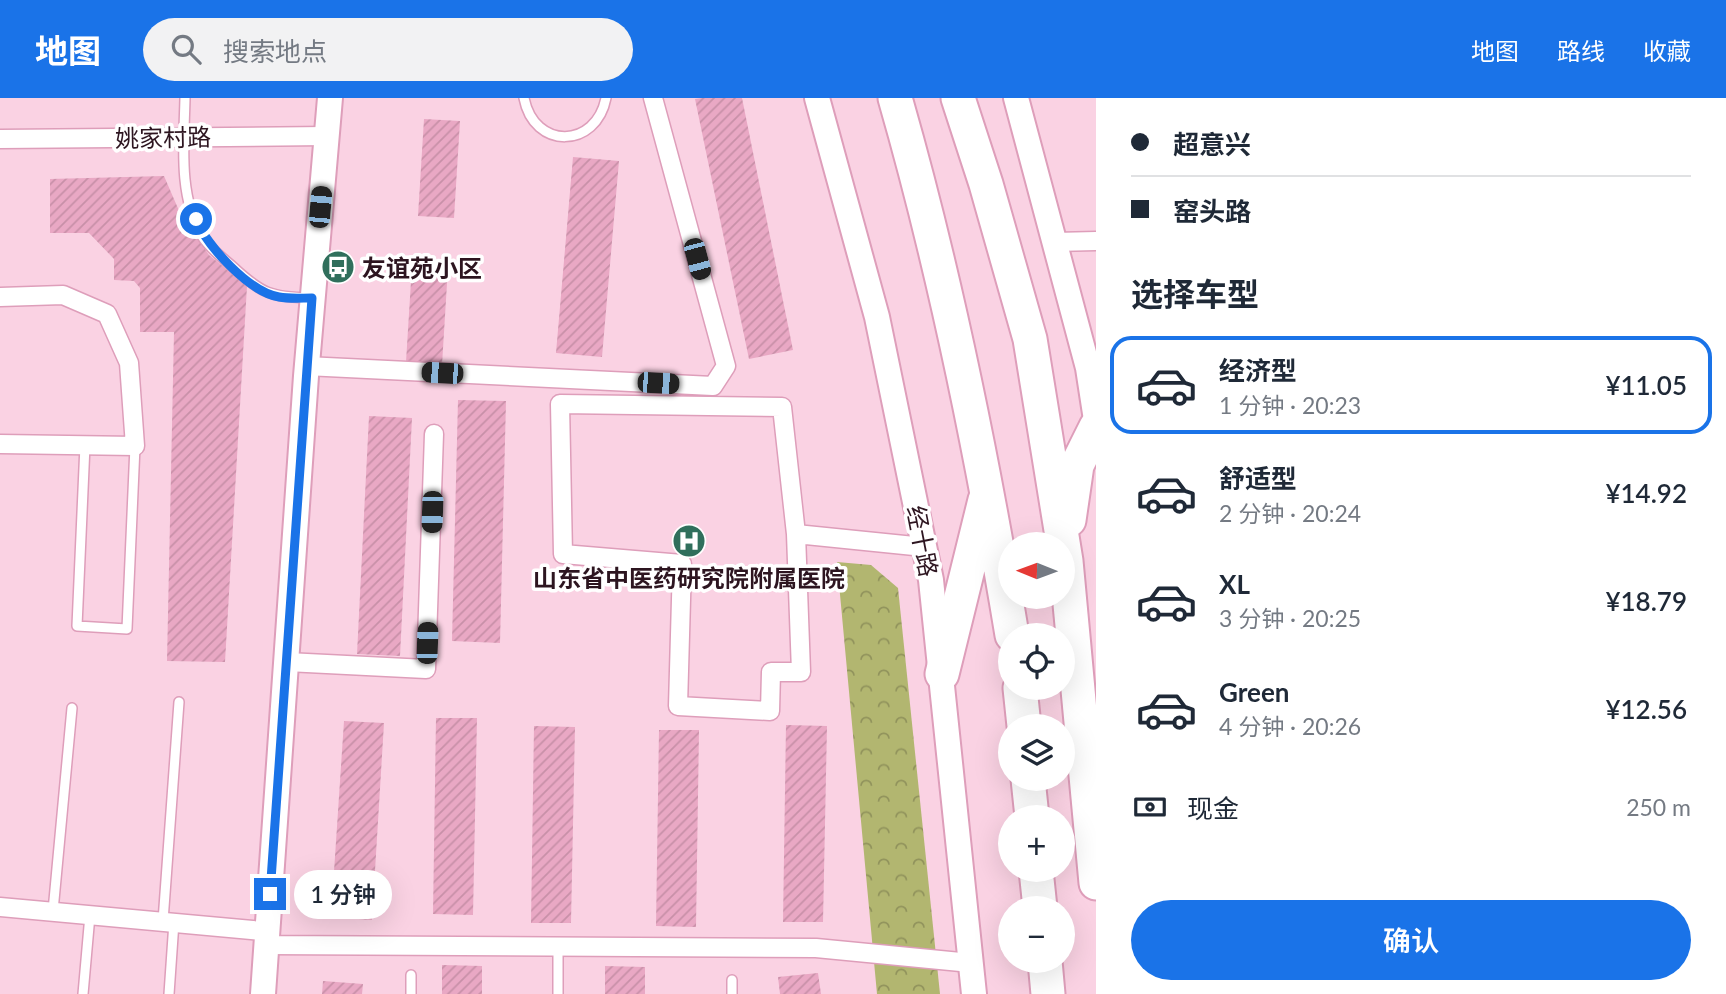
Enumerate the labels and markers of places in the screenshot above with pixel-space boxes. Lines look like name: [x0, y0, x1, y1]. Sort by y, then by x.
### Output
bus stop icon: 友谊苑小区: [319, 248, 357, 286]
place label: 友谊苑小区: [362, 253, 482, 282]
hospital icon: 山东省中医药研究院附属医院: [670, 522, 708, 560]
place label: 山东省中医药研究院附属医院: [533, 563, 845, 592]

